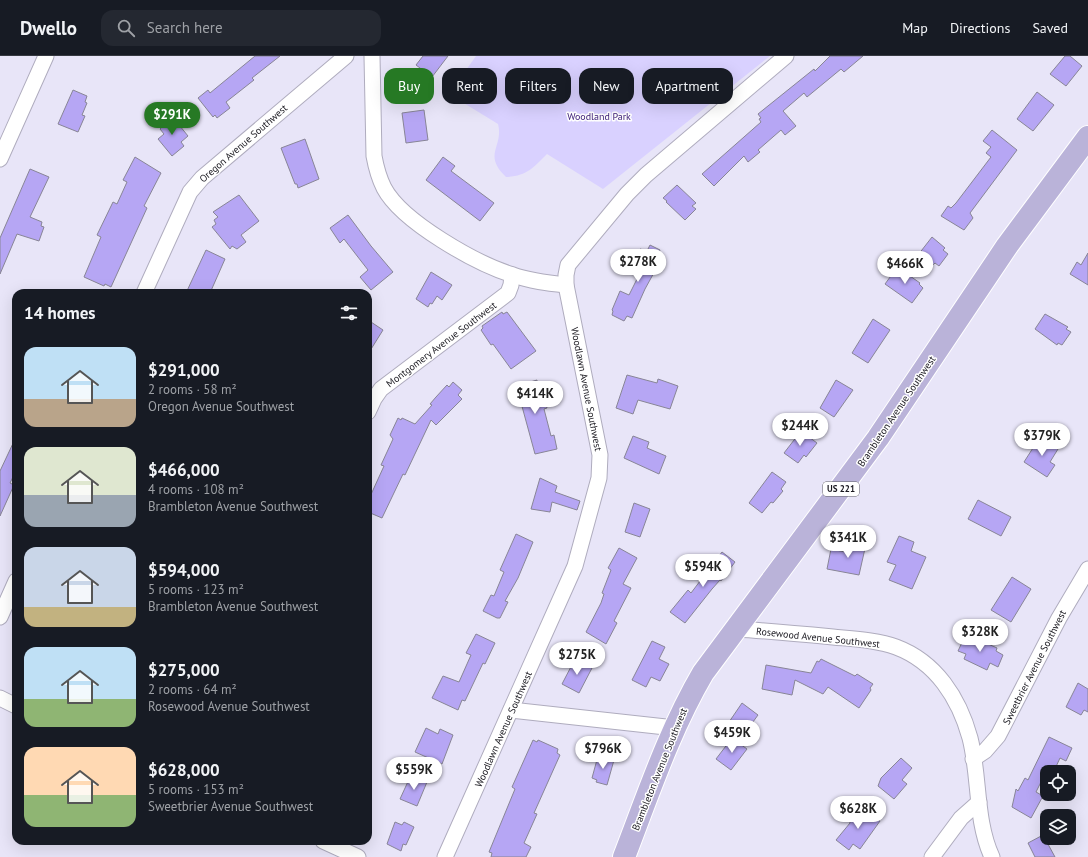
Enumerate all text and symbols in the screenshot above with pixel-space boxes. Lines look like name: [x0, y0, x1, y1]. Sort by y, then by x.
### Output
search box: [101, 10, 381, 46]
text: Dwello: [20, 16, 77, 40]
icon: search: [115, 17, 137, 39]
text: Search here: [147, 18, 223, 37]
text: Map: [902, 19, 928, 37]
text: Directions: [950, 19, 1010, 37]
text: Saved: [1032, 19, 1068, 37]
chip: Buy: [384, 68, 434, 104]
chip: Rent: [442, 68, 497, 104]
chip: Filters: [505, 68, 571, 104]
chip: New: [579, 68, 634, 104]
chip: Apartment: [642, 68, 733, 104]
street label: Oregon Avenue Southwest: [197, 101, 291, 185]
pin: $291K: [144, 102, 200, 136]
text: $291K: [153, 106, 191, 123]
park label: Woodland Park: [567, 110, 631, 123]
pin: $278K: [610, 249, 666, 283]
pin: $466K: [877, 251, 933, 285]
text: $278K: [619, 253, 657, 270]
text: $466K: [886, 255, 924, 272]
street label: Montgomery Avenue Southwest: [384, 298, 499, 390]
text: 14 homes: [24, 302, 95, 324]
icon: filters: [338, 302, 360, 324]
street label: Woodlawn Avenue Southwest: [568, 326, 605, 453]
street label: Brambleton Avenue Southwest: [854, 353, 939, 469]
text: $291,000: [148, 359, 220, 381]
icon: home: [56, 363, 104, 411]
text: 2 rooms · 58 m²: [148, 381, 237, 398]
pin: $414K: [507, 381, 563, 415]
text: $414K: [516, 385, 554, 402]
text: Oregon Avenue Southwest: [148, 398, 294, 415]
pin: $244K: [772, 413, 828, 447]
text: $244K: [781, 417, 819, 434]
pin: $379K: [1014, 423, 1070, 457]
text: $379K: [1023, 427, 1061, 444]
text: $466,000: [148, 459, 220, 481]
icon: home: [56, 463, 104, 511]
text: 4 rooms · 108 m²: [148, 481, 244, 498]
road number: US 221: [823, 482, 859, 496]
text: Brambleton Avenue Southwest: [148, 498, 318, 515]
pin: $341K: [820, 525, 876, 559]
text: $341K: [829, 529, 867, 546]
pin: $594K: [675, 554, 731, 588]
text: $594K: [684, 558, 722, 575]
text: $594,000: [148, 559, 220, 581]
icon: home: [56, 563, 104, 611]
text: 5 rooms · 123 m²: [148, 581, 244, 598]
text: Brambleton Avenue Southwest: [148, 598, 318, 615]
street label: Sweetbrier Avenue Southwest: [1000, 607, 1069, 727]
pin: $328K: [952, 619, 1008, 653]
text: $328K: [961, 623, 999, 640]
street label: Rosewood Avenue Southwest: [755, 625, 881, 651]
pin: $275K: [549, 642, 605, 676]
text: $275K: [558, 646, 596, 663]
text: $275,000: [148, 659, 220, 681]
icon: home: [56, 663, 104, 711]
street label: Woodlawn Avenue Southwest: [472, 669, 535, 789]
text: 2 rooms · 64 m²: [148, 681, 237, 698]
text: Rosewood Avenue Southwest: [148, 698, 310, 715]
street label: Brambleton Avenue Southwest: [629, 705, 690, 832]
pin: $459K: [704, 720, 760, 754]
text: $459K: [713, 724, 751, 741]
pin: $796K: [575, 736, 631, 770]
text: $796K: [584, 740, 622, 757]
pin: $559K: [386, 757, 442, 791]
text: $628,000: [148, 759, 220, 781]
text: $559K: [395, 761, 433, 778]
icon: home: [56, 763, 104, 811]
map controls: [1040, 765, 1076, 845]
button: locate: [1040, 765, 1076, 801]
text: 5 rooms · 153 m²: [148, 781, 244, 798]
pin: $628K: [830, 796, 886, 830]
text: Sweetbrier Avenue Southwest: [148, 798, 313, 815]
text: $628K: [839, 800, 877, 817]
button: layers: [1040, 809, 1076, 845]

